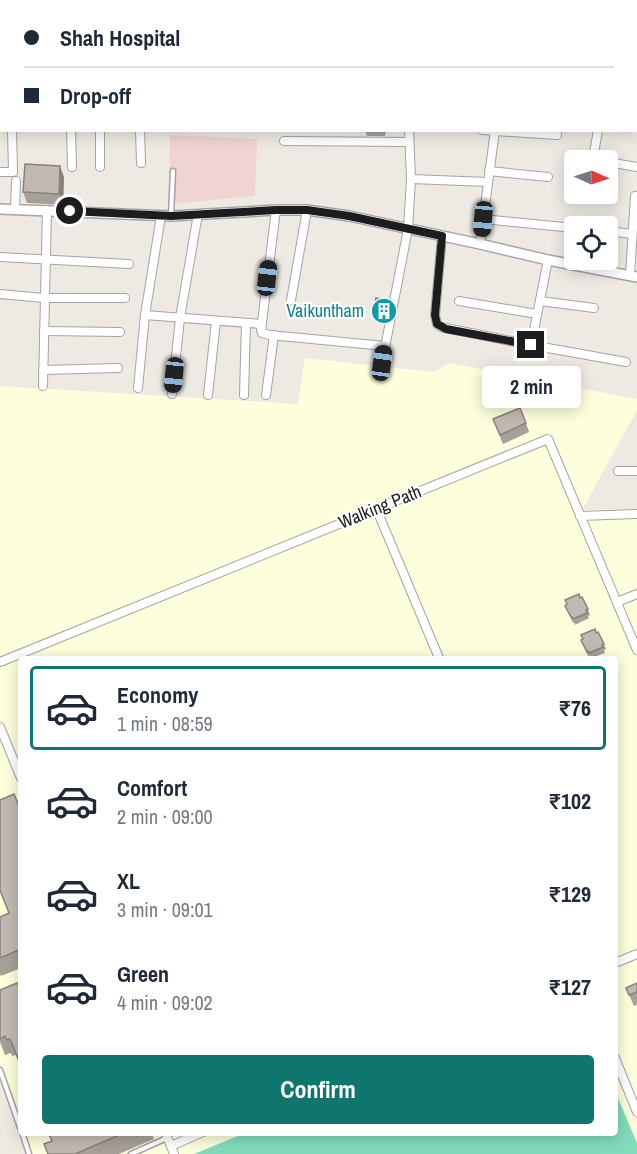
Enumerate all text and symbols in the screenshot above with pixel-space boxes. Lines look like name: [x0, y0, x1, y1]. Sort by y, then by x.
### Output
text: Shah Hospital: [60, 23, 180, 53]
text: Drop-off: [60, 81, 131, 111]
north arrow: [564, 150, 618, 204]
map controls: [564, 150, 618, 270]
route start: [56, 197, 83, 224]
car: [472, 200, 494, 238]
button: locate: [564, 216, 618, 270]
car: [256, 259, 278, 297]
building icon: Vaikuntham: [369, 296, 399, 326]
place label: Vaikuntham: [286, 298, 364, 323]
route end: [517, 331, 544, 358]
car: [371, 344, 393, 382]
car: [163, 356, 185, 394]
callout: 2 min: [482, 366, 580, 408]
text: 2 min: [510, 373, 553, 400]
street label: Walking Path: [335, 479, 425, 534]
text: Economy: [117, 680, 198, 710]
icon: car: [45, 681, 99, 735]
text: ₹76: [558, 693, 591, 723]
text: 1 min · 08:59: [117, 710, 213, 737]
text: Comfort: [117, 773, 187, 803]
icon: car: [45, 774, 99, 828]
text: ₹102: [548, 786, 591, 816]
text: 2 min · 09:00: [117, 803, 213, 830]
text: XL: [117, 866, 140, 896]
icon: car: [45, 867, 99, 921]
text: ₹129: [548, 879, 591, 909]
text: 3 min · 09:01: [117, 896, 213, 923]
text: Green: [117, 959, 169, 989]
icon: car: [45, 960, 99, 1014]
text: ₹127: [548, 972, 591, 1002]
text: 4 min · 09:02: [117, 989, 213, 1016]
button: Confirm: [42, 1055, 594, 1124]

